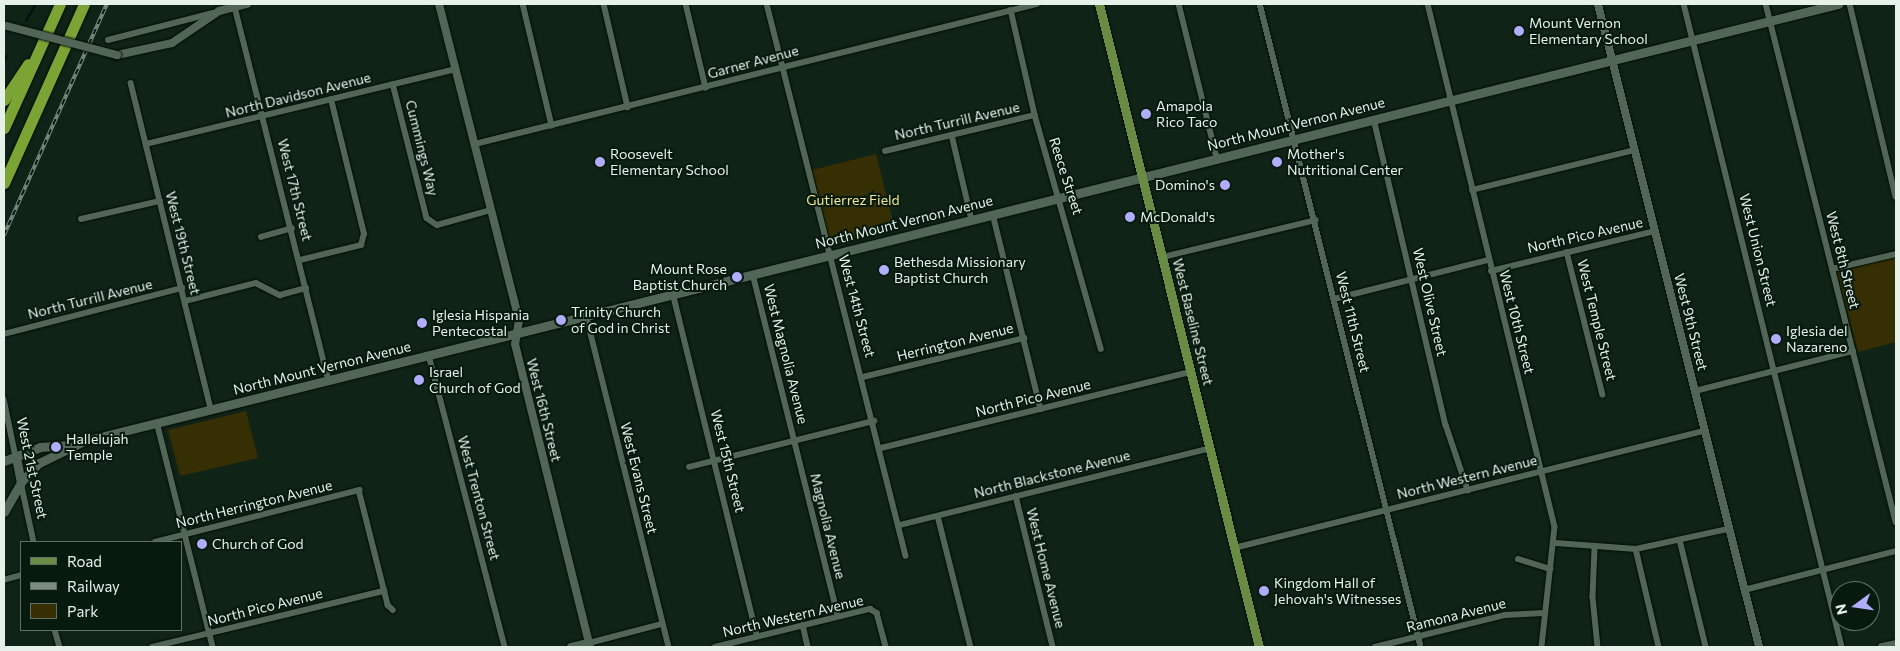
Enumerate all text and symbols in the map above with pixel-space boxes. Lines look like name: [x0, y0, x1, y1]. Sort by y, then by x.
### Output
place label: Mount Vernon Elementary School: [1529, 15, 1648, 48]
marker: Mount Vernon Elementary School: [1513, 25, 1525, 37]
street label: Garner Avenue: [706, 42, 800, 82]
street label: North Davidson Avenue: [223, 69, 373, 121]
street label: North Mount Vernon Avenue: [1206, 94, 1386, 154]
street label: Cummings Way: [402, 98, 442, 198]
street label: North Turrill Avenue: [893, 98, 1021, 144]
place label: Amapola Rico Taco: [1156, 98, 1217, 130]
marker: Amapola Rico Taco: [1140, 108, 1152, 120]
street label: Reece Street: [1046, 135, 1086, 217]
street label: West 17th Street: [274, 137, 316, 243]
place label: Roosevelt Elementary School: [610, 146, 729, 178]
place label: Mother's Nutritional Center: [1287, 146, 1403, 178]
marker: Roosevelt Elementary School: [594, 156, 606, 168]
marker: Mother's Nutritional Center: [1271, 156, 1283, 168]
place label: Domino's: [1155, 177, 1215, 193]
marker: Domino's: [1219, 179, 1231, 191]
street label: West 19th Street: [162, 190, 204, 296]
park label: Gutierrez Field: [806, 192, 900, 208]
street label: North Mount Vernon Avenue: [814, 192, 994, 252]
street label: West Union Street: [1736, 192, 1780, 308]
place label: McDonald's: [1140, 209, 1215, 225]
street label: West 8th Street: [1823, 209, 1863, 311]
marker: McDonald's: [1124, 211, 1136, 223]
street label: North Pico Avenue: [1526, 214, 1644, 256]
street label: West Olive Street: [1409, 246, 1451, 358]
street label: West 14th Street: [835, 253, 879, 359]
place label: Bethesda Missionary Baptist Church: [894, 254, 1026, 286]
street label: West Baseline Street: [1169, 257, 1217, 387]
street label: West Temple Street: [1574, 258, 1620, 382]
place label: Mount Rose Baptist Church: [633, 261, 727, 294]
marker: Bethesda Missionary Baptist Church: [878, 264, 890, 276]
street label: West 10th Street: [1496, 268, 1538, 376]
street label: West 11th Street: [1332, 270, 1374, 374]
marker: Mount Rose Baptist Church: [731, 271, 743, 283]
street label: West 9th Street: [1671, 271, 1711, 373]
street label: North Turrill Avenue: [26, 275, 154, 323]
street label: West Magnolia Avenue: [760, 282, 812, 426]
place label: Trinity Church of God in Christ: [571, 304, 670, 336]
place label: Iglesia Hispania Pentecostal: [432, 307, 529, 340]
marker: Trinity Church of God in Christ: [555, 314, 567, 326]
marker: Iglesia Hispania Pentecostal: [416, 317, 428, 329]
street label: Herrington Avenue: [895, 319, 1015, 365]
place label: Iglesia del Nazareno: [1786, 323, 1847, 356]
marker: Iglesia del Nazareno: [1770, 333, 1782, 345]
street label: North Mount Vernon Avenue: [232, 338, 412, 398]
street label: West 16th Street: [523, 357, 565, 463]
place label: Israel Church of God: [429, 364, 521, 397]
marker: Israel Church of God: [413, 374, 425, 386]
street label: North Pico Avenue: [974, 376, 1092, 420]
street label: West 15th Street: [707, 408, 749, 514]
street label: West 21st Street: [13, 416, 51, 520]
street label: West Evans Street: [617, 420, 661, 536]
place label: Hallelujah Temple: [66, 431, 129, 464]
street label: West Trenton Street: [454, 434, 504, 562]
marker: Hallelujah Temple: [50, 441, 62, 453]
street label: North Blackstone Avenue: [972, 446, 1132, 502]
street label: North Western Avenue: [1395, 451, 1539, 503]
street label: Magnolia Avenue: [807, 471, 849, 581]
street label: North Herrington Avenue: [174, 476, 334, 532]
street label: West Home Avenue: [1023, 506, 1069, 630]
place label: Church of God: [212, 536, 304, 552]
marker: Church of God: [196, 538, 208, 550]
legend: [20, 541, 182, 631]
text: Road: [67, 552, 102, 570]
place label: Kingdom Hall of Jehovah's Witnesses: [1274, 575, 1401, 608]
text: Railway: [67, 577, 120, 595]
north arrow: [1830, 581, 1880, 631]
street label: North Pico Avenue: [206, 585, 324, 629]
marker: Kingdom Hall of Jehovah's Witnesses: [1258, 585, 1270, 597]
street label: North Western Avenue: [721, 592, 865, 640]
street label: Ramona Avenue: [1405, 595, 1507, 635]
text: Park: [67, 602, 98, 620]
text: N: [1831, 602, 1850, 617]

